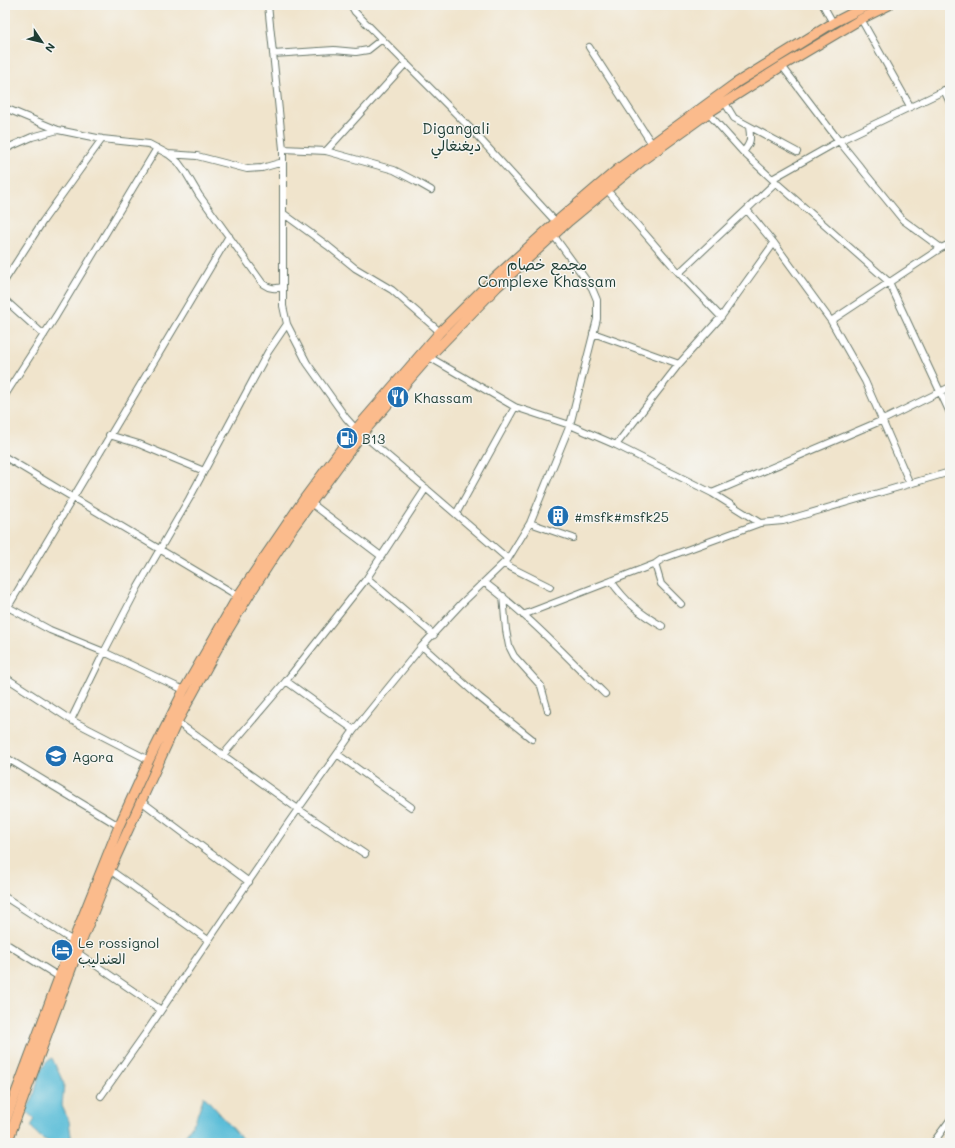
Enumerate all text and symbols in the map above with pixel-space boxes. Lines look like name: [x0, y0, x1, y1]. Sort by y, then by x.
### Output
north arrow: [22, 22, 62, 62]
text: N: [42, 40, 59, 56]
district label: Digangali ديغنغالي: [422, 118, 490, 159]
district label: مجمع خصام Complexe Khassam: [478, 254, 616, 291]
restaurant icon: Khassam: [385, 384, 411, 410]
place label: Khassam: [414, 388, 473, 407]
fuel station icon: B13: [334, 425, 360, 451]
place label: B13: [362, 429, 385, 448]
building icon: #msfk#msfk25: [545, 503, 571, 529]
place label: #msfk#msfk25: [574, 507, 669, 526]
school or university icon: Agora: [43, 743, 69, 769]
place label: Agora: [72, 747, 114, 766]
place label: Le rossignol العندليب: [78, 933, 159, 968]
hotel icon: Le rossignol العندليب: [49, 937, 75, 963]

